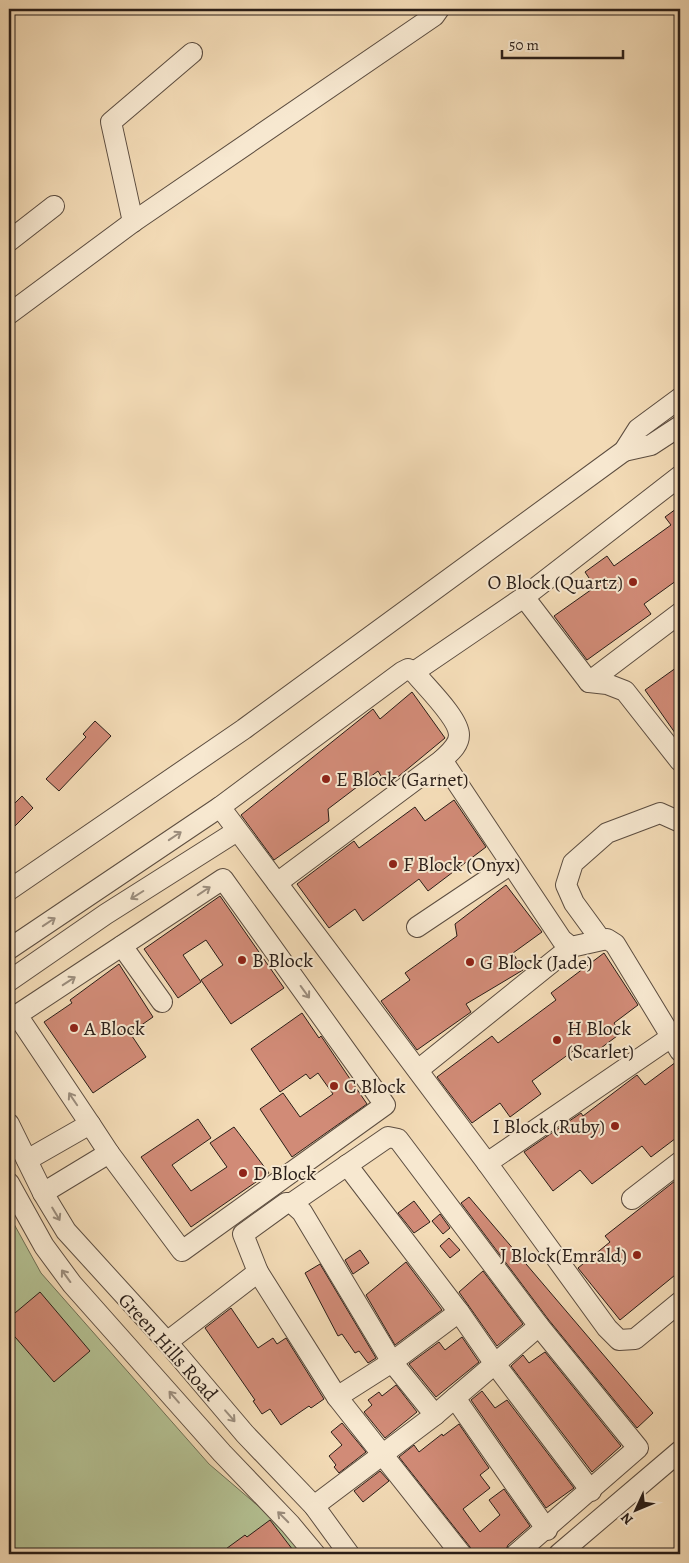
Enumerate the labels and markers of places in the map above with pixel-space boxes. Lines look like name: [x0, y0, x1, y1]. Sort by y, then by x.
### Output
place label: O Block (Quartz): [488, 569, 623, 596]
marker: O Block (Quartz): [627, 576, 639, 588]
place label: E Block (Garnet): [336, 766, 469, 793]
marker: E Block (Garnet): [320, 773, 332, 785]
place label: F Block (Onyx): [403, 851, 520, 878]
marker: F Block (Onyx): [387, 858, 399, 870]
place label: B Block: [252, 947, 313, 974]
place label: G Block (Jade): [480, 949, 592, 976]
marker: B Block: [236, 954, 248, 966]
marker: G Block (Jade): [464, 956, 476, 968]
place label: A Block: [83, 1015, 145, 1042]
place label: H Block (Scarlet): [567, 1015, 634, 1065]
marker: A Block: [68, 1022, 80, 1034]
marker: H Block (Scarlet): [551, 1034, 563, 1046]
place label: C Block: [344, 1073, 406, 1100]
marker: C Block: [328, 1080, 340, 1092]
place label: I Block (Ruby): [492, 1113, 605, 1140]
marker: I Block (Ruby): [609, 1120, 621, 1132]
place label: D Block: [253, 1160, 316, 1187]
marker: D Block: [237, 1167, 249, 1179]
place label: J Block(Emrald): [500, 1242, 627, 1269]
marker: J Block(Emrald): [631, 1249, 643, 1261]

